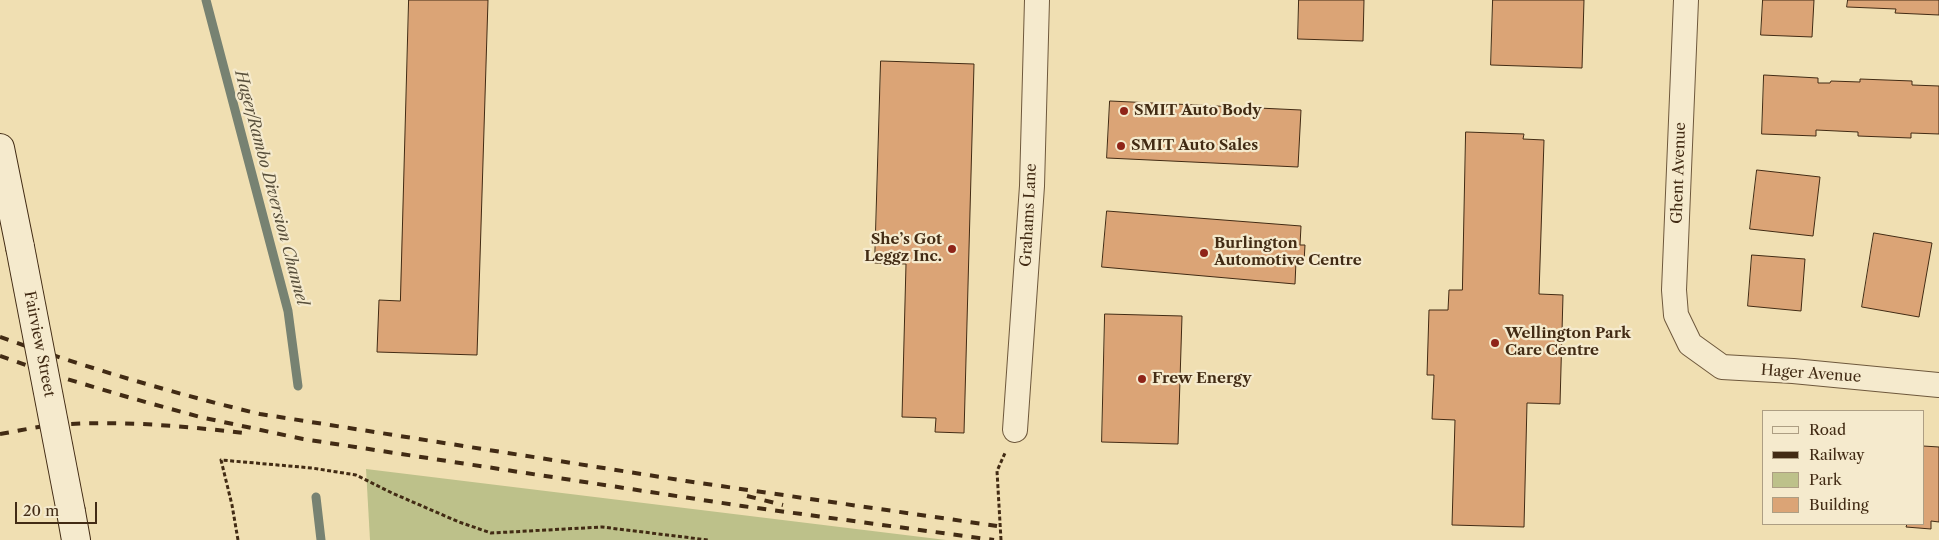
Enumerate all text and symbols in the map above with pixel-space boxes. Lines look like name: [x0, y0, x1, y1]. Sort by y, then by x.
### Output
water label: Hager/Rambo Diversion Channel: [230, 68, 312, 308]
place label: SMIT Auto Body: [1134, 102, 1262, 120]
marker: SMIT Auto Body: [1118, 105, 1130, 117]
street label: Ghent Avenue: [1668, 122, 1690, 224]
place label: SMIT Auto Sales: [1131, 137, 1258, 155]
marker: SMIT Auto Sales: [1115, 140, 1127, 152]
street label: Grahams Lane: [1017, 163, 1041, 267]
place label: She’s Got Leggz Inc.: [864, 231, 942, 266]
place label: Burlington Automotive Centre: [1214, 235, 1362, 270]
marker: She’s Got Leggz Inc.: [946, 243, 958, 255]
marker: Burlington Automotive Centre: [1198, 247, 1210, 259]
street label: Fairview Street: [20, 289, 58, 399]
place label: Wellington Park Care Centre: [1505, 325, 1631, 360]
marker: Wellington Park Care Centre: [1489, 337, 1501, 349]
street label: Hager Avenue: [1760, 362, 1862, 386]
place label: Frew Energy: [1152, 370, 1251, 388]
marker: Frew Energy: [1136, 373, 1148, 385]
legend: [1762, 410, 1924, 525]
text: Road: [1809, 420, 1846, 439]
text: Railway: [1809, 445, 1865, 464]
text: Park: [1809, 470, 1842, 489]
scale bar: [18, 492, 100, 524]
text: Building: [1809, 495, 1869, 514]
text: 20 m: [23, 501, 59, 520]

